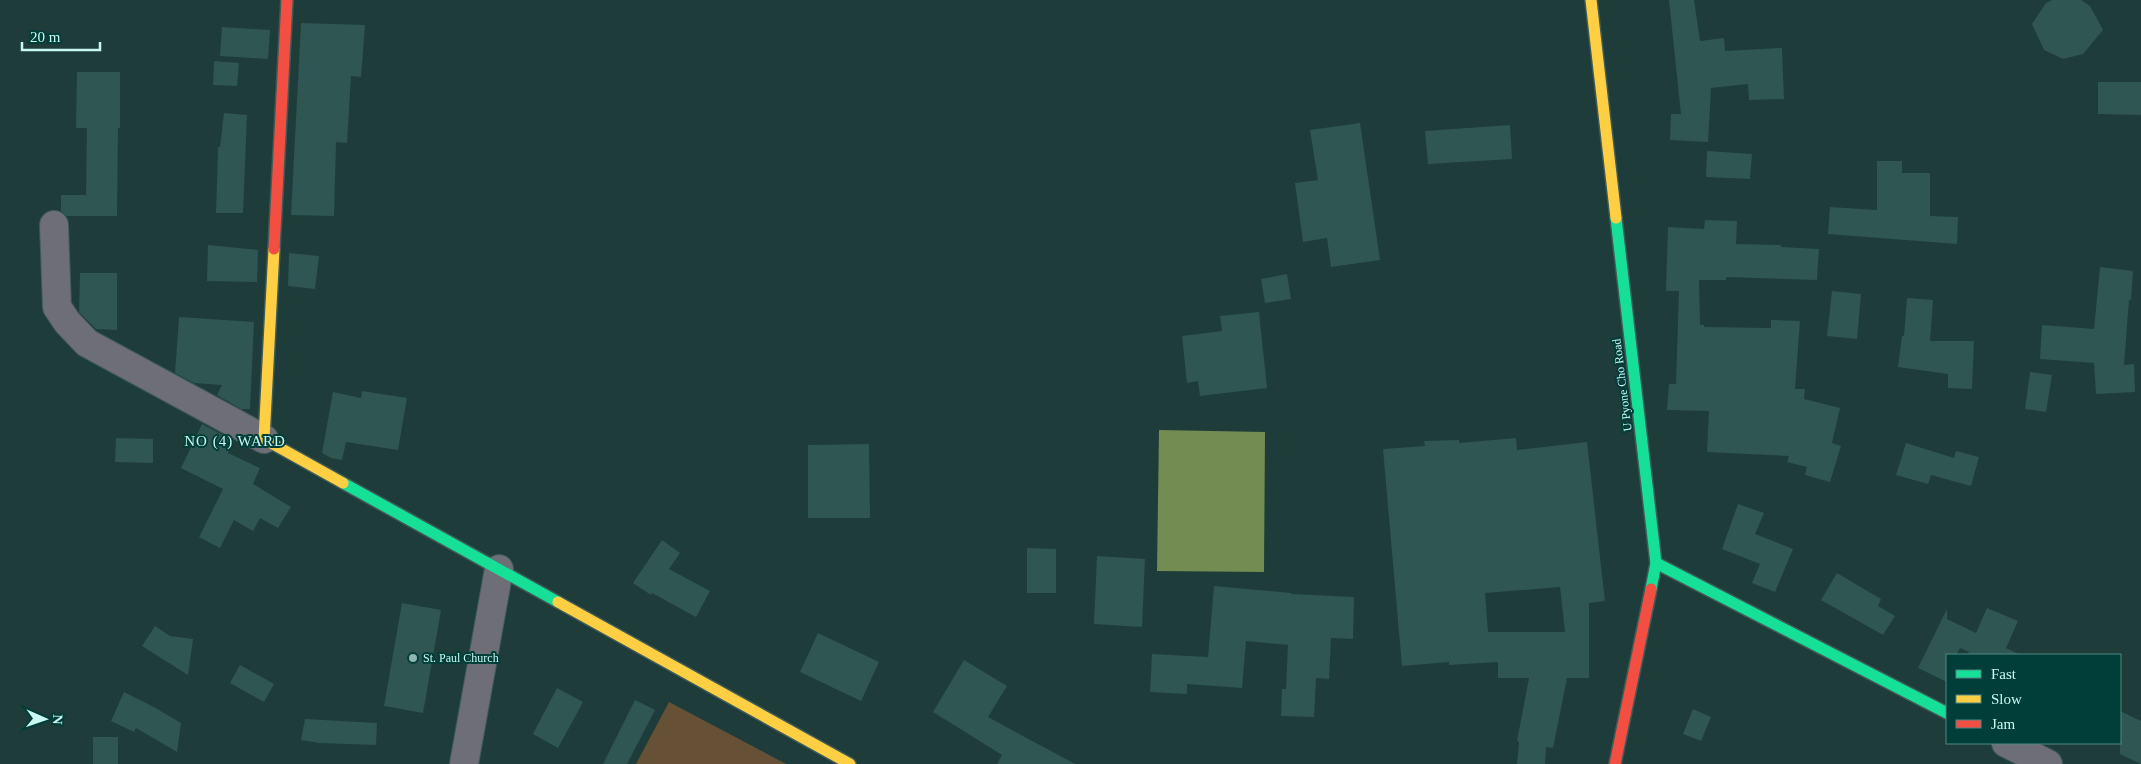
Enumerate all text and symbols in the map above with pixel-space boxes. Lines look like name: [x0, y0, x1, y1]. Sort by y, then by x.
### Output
scale bar: [22, 20, 100, 52]
text: 20 m: [30, 29, 61, 45]
street label: U Pyone Cho Road: [1609, 338, 1635, 432]
district label: NO (4) WARD: [184, 433, 286, 450]
place label: St. Paul Church: [423, 651, 499, 665]
marker: St. Paul Church: [407, 652, 419, 664]
legend: [1946, 654, 2121, 744]
text: Fast: [1991, 666, 2017, 682]
text: Slow: [1991, 691, 2022, 707]
north arrow: [20, 694, 70, 744]
text: N: [50, 714, 65, 725]
text: Jam: [1991, 716, 2015, 732]

